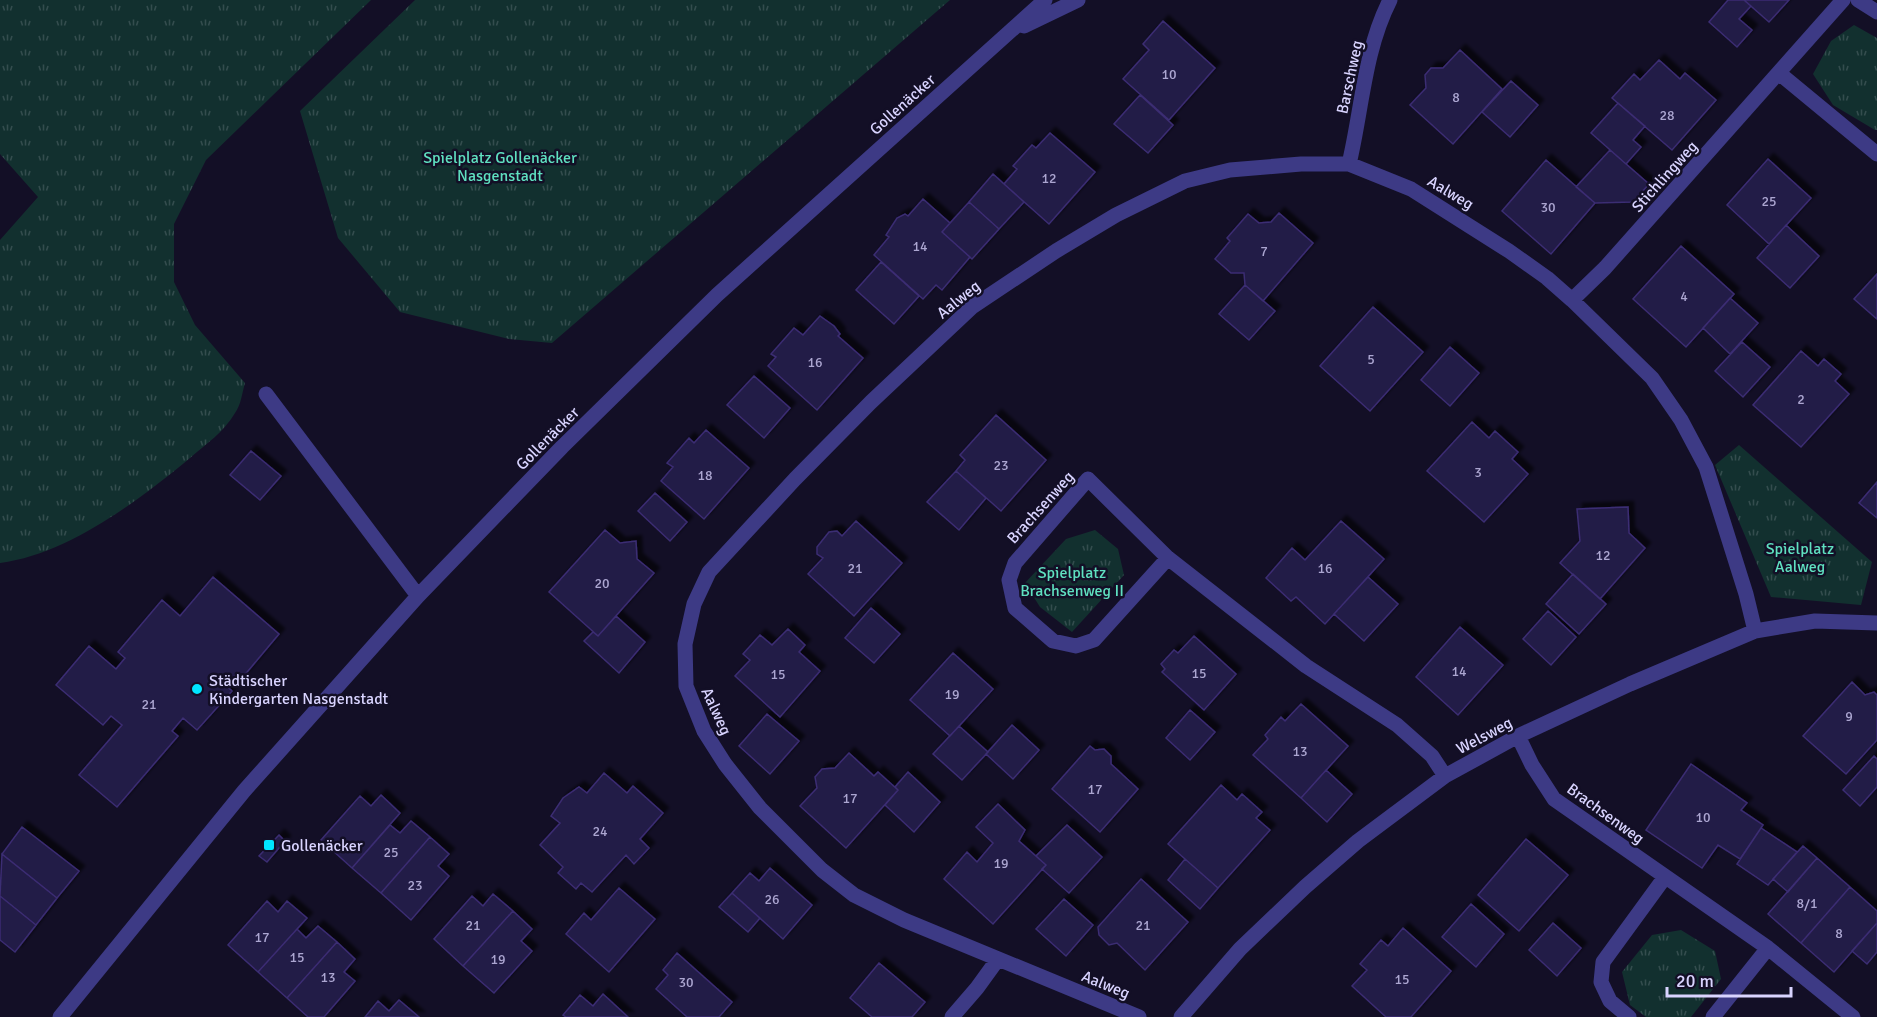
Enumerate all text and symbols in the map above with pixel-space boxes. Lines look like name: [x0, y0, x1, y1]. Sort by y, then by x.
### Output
street label: Barschweg: [1332, 39, 1368, 116]
house number: 10: [1161, 66, 1177, 83]
street label: Gollenäcker: [866, 70, 940, 139]
house number: 8: [1452, 89, 1460, 106]
house number: 28: [1659, 107, 1675, 124]
street label: Stichlingweg: [1627, 137, 1702, 216]
park label: Spielplatz Gollenäcker Nasgenstadt: [423, 148, 577, 186]
house number: 12: [1041, 170, 1057, 187]
street label: Aalweg: [1424, 171, 1477, 214]
house number: 25: [1761, 193, 1777, 210]
house number: 30: [1540, 199, 1556, 216]
house number: 14: [912, 238, 928, 255]
house number: 7: [1260, 243, 1268, 260]
street label: Aalweg: [933, 276, 984, 323]
house number: 4: [1680, 288, 1688, 305]
house number: 5: [1367, 351, 1375, 368]
house number: 16: [807, 354, 823, 371]
house number: 2: [1797, 391, 1805, 408]
street label: Gollenäcker: [512, 403, 584, 475]
house number: 23: [993, 457, 1009, 474]
house number: 3: [1474, 464, 1482, 481]
house number: 18: [697, 467, 713, 484]
street label: Brachsenweg: [1003, 467, 1079, 548]
park label: Spielplatz Aalweg: [1766, 539, 1834, 577]
house number: 12: [1595, 547, 1611, 564]
house number: 21: [847, 560, 863, 577]
house number: 16: [1317, 560, 1333, 577]
park label: Spielplatz Brachsenweg II: [1020, 563, 1124, 601]
house number: 20: [594, 575, 610, 592]
house number: 14: [1451, 663, 1467, 680]
house number: 15: [1191, 665, 1207, 682]
house number: 15: [770, 666, 786, 683]
place label: Städtischer Kindergarten Nasgenstadt: [209, 671, 389, 709]
marker: Städtischer Kindergarten Nasgenstadt: [190, 682, 204, 696]
street label: Aalweg: [696, 684, 736, 738]
house number: 19: [944, 686, 960, 703]
house number: 21: [141, 696, 157, 713]
house number: 9: [1845, 708, 1853, 725]
street label: Welsweg: [1453, 713, 1516, 759]
house number: 13: [1292, 743, 1308, 760]
street label: Brachsenweg: [1563, 779, 1648, 849]
house number: 17: [1087, 781, 1103, 798]
house number: 17: [842, 790, 858, 807]
house number: 10: [1695, 809, 1711, 826]
house number: 24: [592, 823, 608, 840]
place label: Gollenäcker: [281, 836, 363, 856]
marker: Gollenäcker: [262, 838, 276, 852]
house number: 25: [383, 844, 399, 861]
house number: 19: [993, 855, 1009, 872]
house number: 23: [407, 877, 423, 894]
house number: 26: [764, 891, 780, 908]
house number: 8/1: [1796, 895, 1818, 912]
house number: 21: [465, 917, 481, 934]
house number: 21: [1135, 917, 1151, 934]
house number: 8: [1835, 925, 1843, 942]
house number: 17: [254, 929, 270, 946]
house number: 15: [289, 949, 305, 966]
house number: 19: [490, 951, 506, 968]
scale bar: [1667, 960, 1792, 998]
street label: Aalweg: [1079, 966, 1133, 1004]
house number: 13: [320, 969, 336, 986]
text: 20 m: [1676, 970, 1714, 992]
house number: 15: [1394, 971, 1410, 988]
house number: 30: [678, 974, 694, 991]

